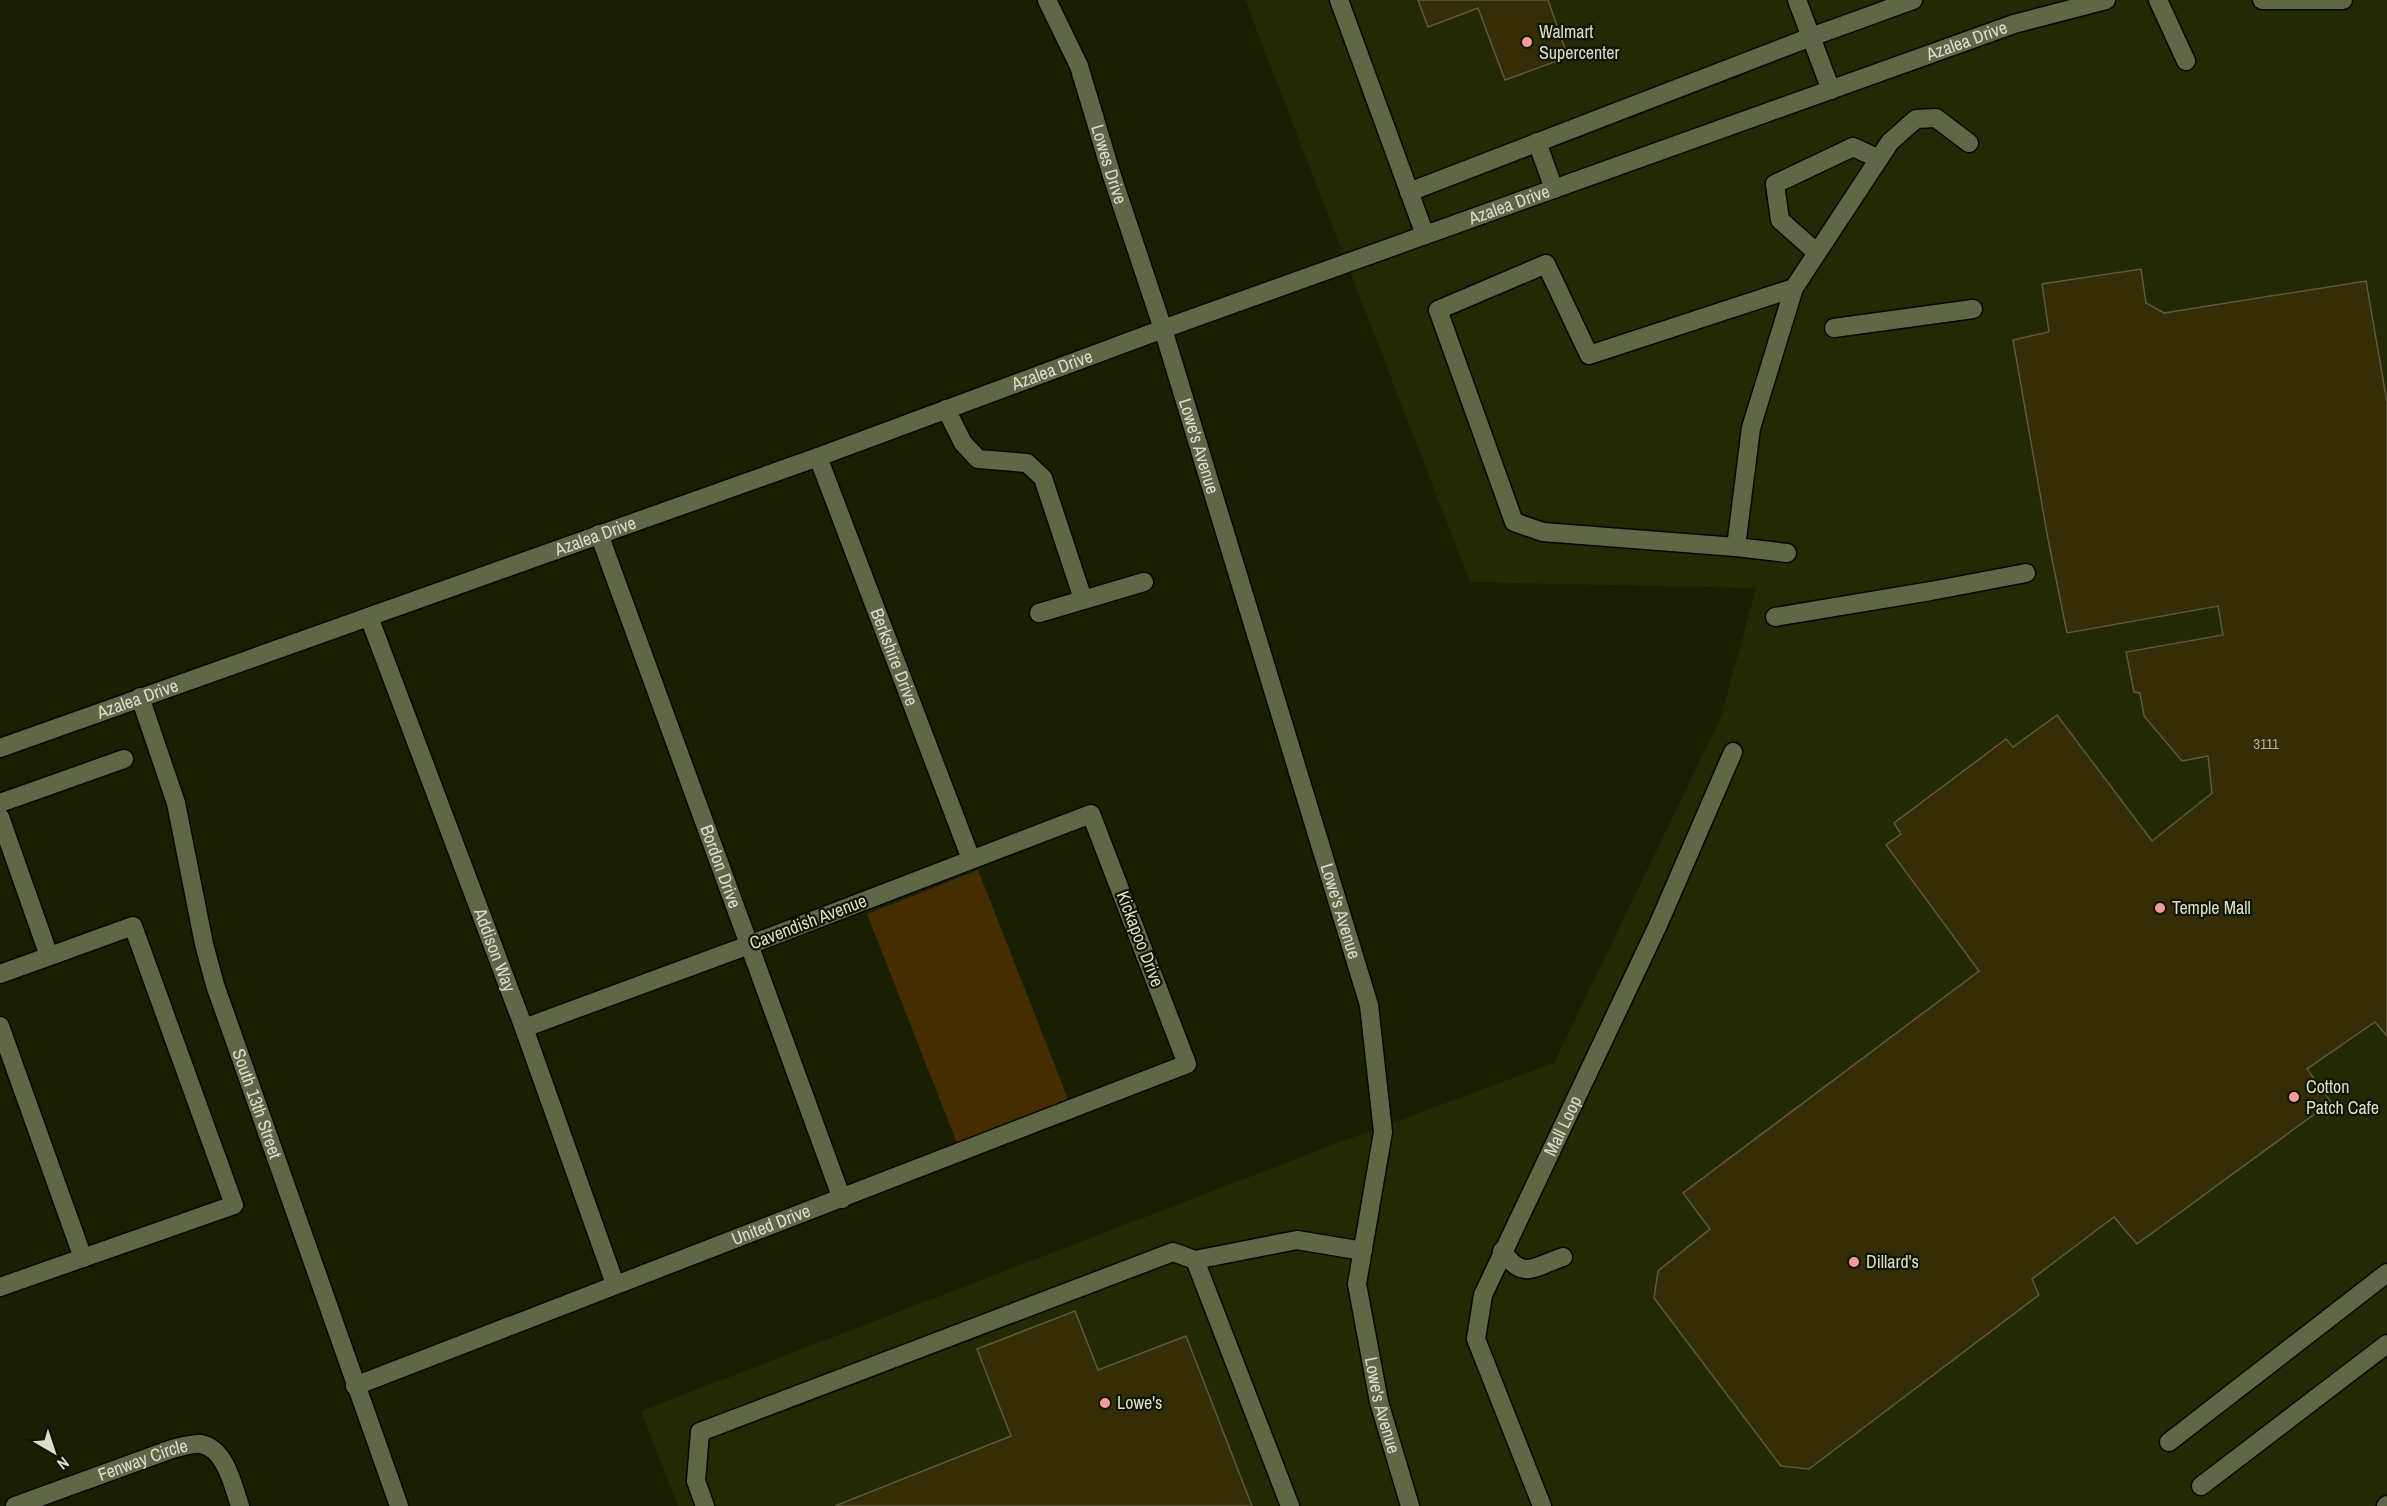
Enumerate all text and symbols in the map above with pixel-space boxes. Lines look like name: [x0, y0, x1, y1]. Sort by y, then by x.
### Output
street label: Azalea Drive: [1922, 14, 2011, 67]
place label: Walmart Supercenter: [1539, 19, 1619, 65]
marker: Walmart Supercenter: [1520, 35, 1534, 49]
street label: Lowes Drive: [1085, 121, 1133, 207]
street label: Azalea Drive: [1464, 178, 1553, 231]
street label: Azalea Drive: [1007, 343, 1096, 396]
street label: Lowe's Avenue: [1173, 395, 1226, 497]
street label: Azalea Drive: [550, 510, 639, 562]
street label: Berkshire Drive: [865, 604, 925, 709]
street label: Azalea Drive: [92, 673, 181, 725]
house number: 3111: [2253, 733, 2279, 754]
street label: Bordon Drive: [694, 821, 748, 912]
street label: Lowe's Avenue: [1315, 860, 1367, 962]
street label: Kickapoo Drive: [1111, 887, 1170, 990]
street label: Cavendish Avenue: [746, 888, 870, 955]
place label: Temple Mall: [2172, 895, 2251, 920]
marker: Temple Mall: [2153, 901, 2167, 915]
street label: Addison Way: [468, 904, 522, 996]
street label: South 13th Street: [226, 1045, 288, 1162]
place label: Cotton Patch Cafe: [2306, 1074, 2379, 1120]
marker: Cotton Patch Cafe: [2287, 1090, 2301, 1104]
street label: Mall Loop: [1537, 1092, 1587, 1160]
street label: United Drive: [728, 1198, 814, 1251]
place label: Dillard's: [1866, 1249, 1919, 1274]
marker: Dillard's: [1847, 1255, 1861, 1269]
street label: Lowe's Avenue: [1359, 1355, 1407, 1456]
place label: Lowe's: [1117, 1390, 1163, 1415]
marker: Lowe's: [1098, 1396, 1112, 1410]
north arrow: [24, 1422, 84, 1482]
street label: Fenway Circle: [94, 1433, 190, 1487]
text: N: [53, 1452, 74, 1475]

